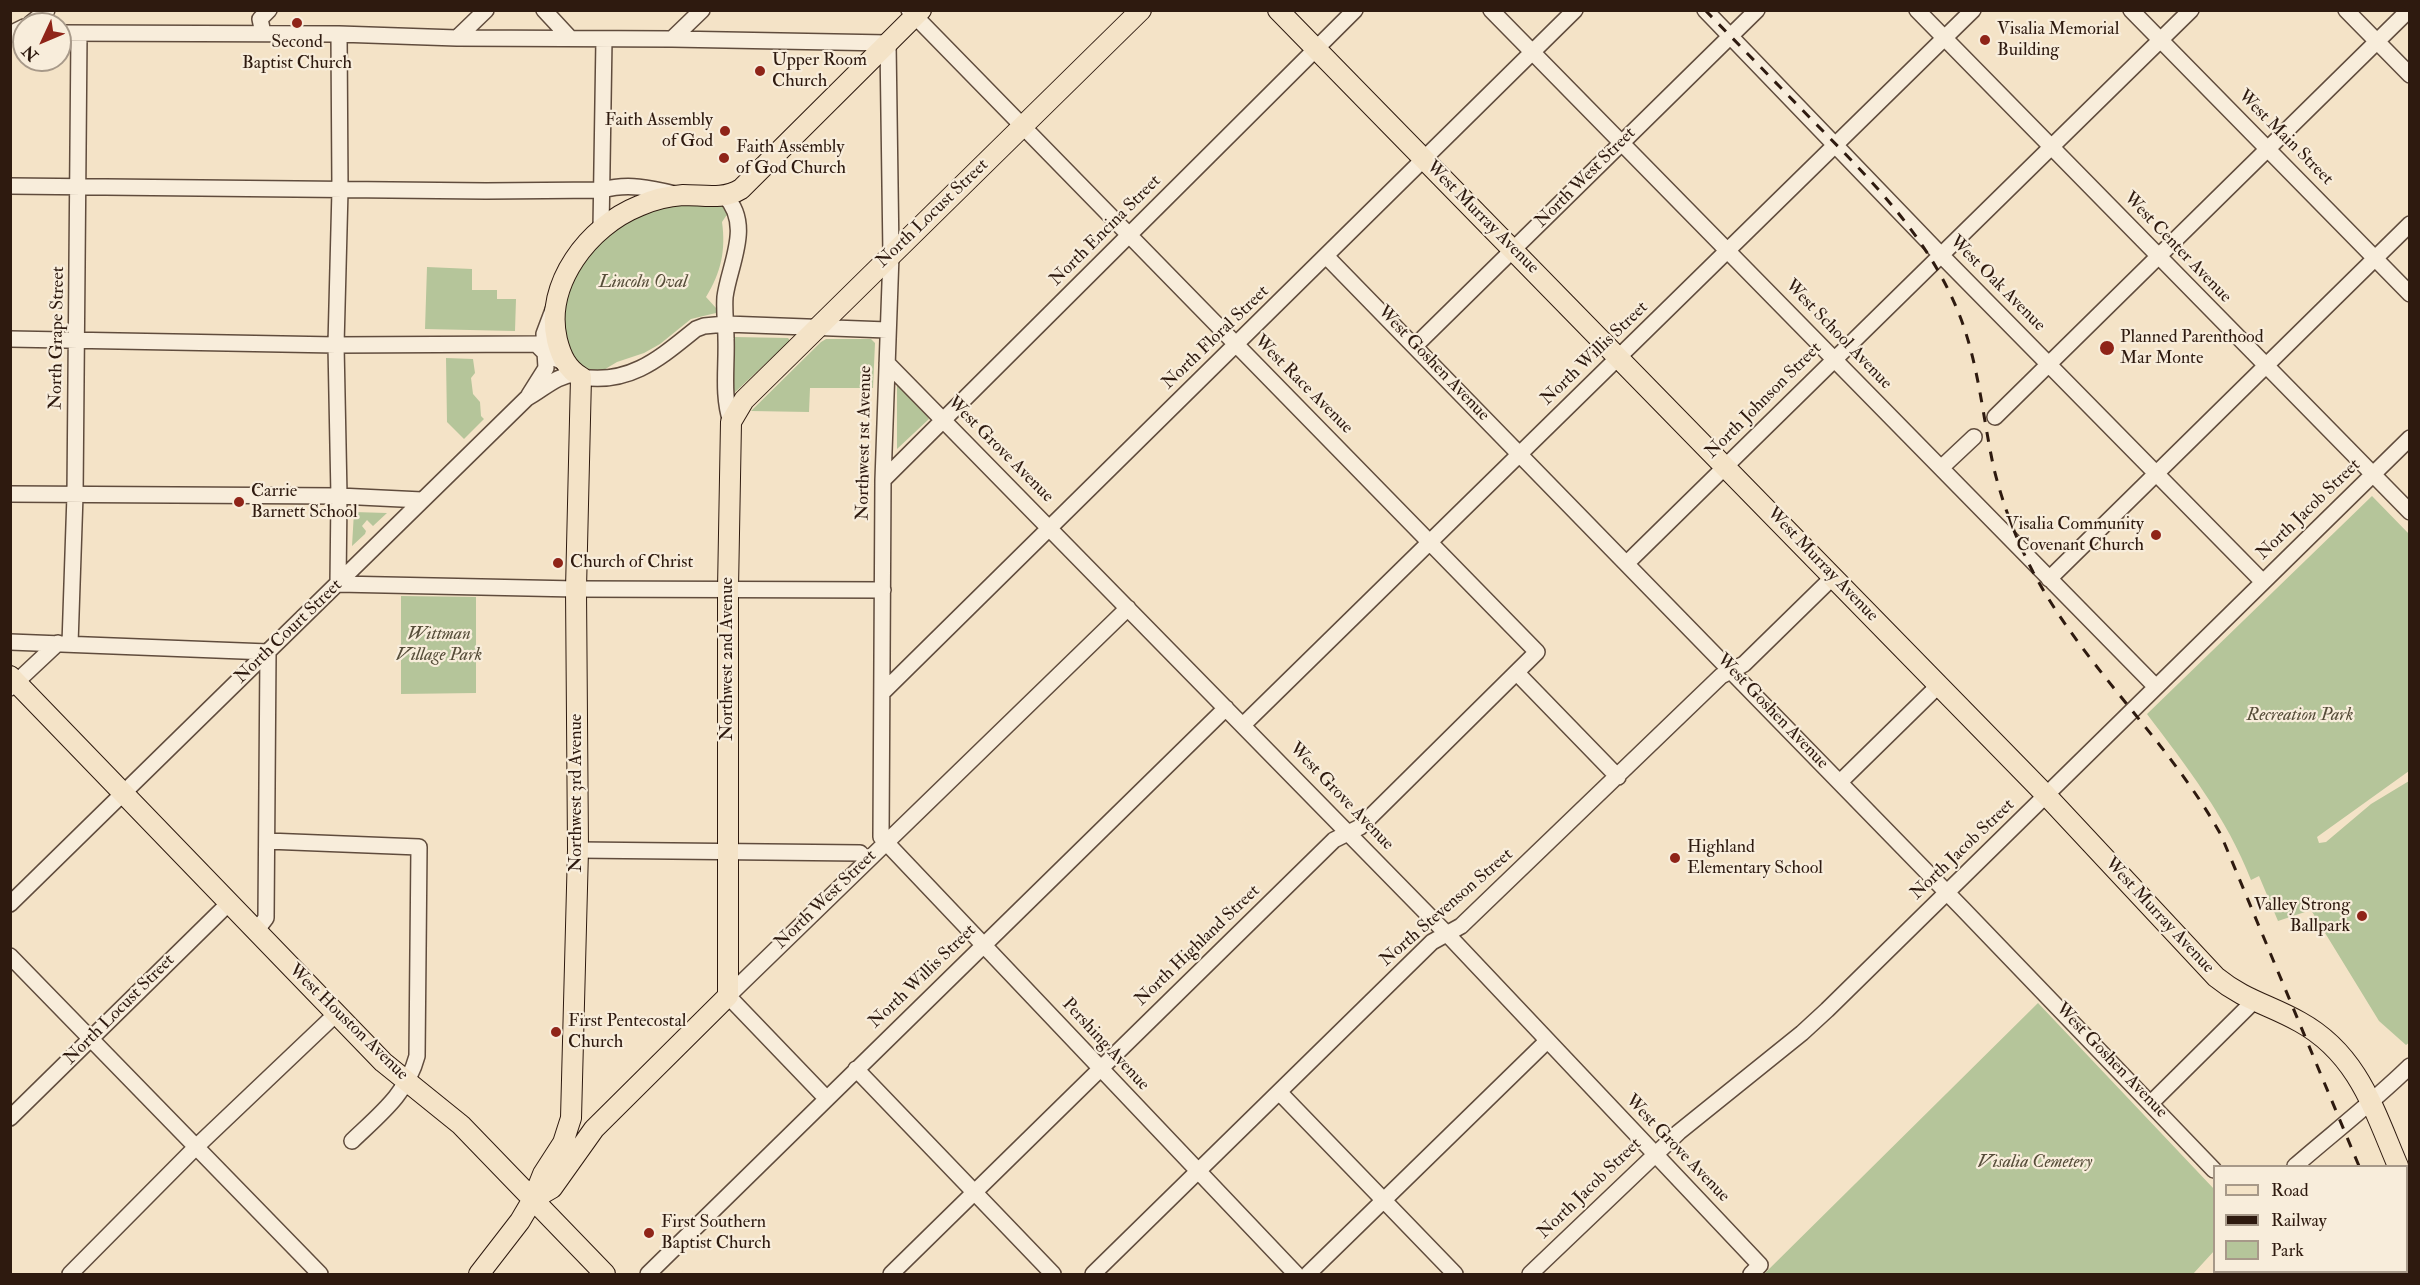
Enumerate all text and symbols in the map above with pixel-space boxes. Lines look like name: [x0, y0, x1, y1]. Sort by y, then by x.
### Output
north arrow: [12, 12, 72, 72]
marker: Second Baptist Church: [290, 16, 304, 30]
place label: Visalia Memorial Building: [1997, 19, 2119, 62]
place label: Second Baptist Church: [242, 32, 352, 74]
marker: Visalia Memorial Building: [1978, 33, 1992, 47]
text: N: [18, 41, 43, 65]
place label: Upper Room Church: [772, 50, 867, 92]
marker: Upper Room Church: [753, 64, 767, 78]
street label: West Main Street: [2233, 86, 2337, 190]
place label: Faith Assembly of God: [605, 110, 713, 152]
street label: North West Street: [1531, 123, 1641, 233]
marker: Faith Assembly of God: [718, 124, 732, 138]
place label: Faith Assembly of God Church: [736, 137, 846, 180]
marker: Faith Assembly of God Church: [717, 151, 731, 165]
street label: North Locust Street: [872, 155, 994, 273]
street label: West Murray Avenue: [1421, 157, 1543, 279]
street label: North Encina Street: [1046, 171, 1166, 291]
street label: West Center Avenue: [2119, 188, 2235, 308]
street label: West Oak Avenue: [1945, 232, 2049, 336]
street label: North Grape Street: [46, 266, 70, 410]
park label: Lincoln Oval: [599, 272, 687, 294]
street label: West School Avenue: [1780, 276, 1896, 394]
street label: North Floral Street: [1158, 281, 1274, 395]
street label: North Willis Street: [1537, 297, 1653, 411]
street label: West Goshen Avenue: [1372, 302, 1494, 426]
place label: Planned Parenthood Mar Monte: [2120, 327, 2264, 370]
street label: West Race Avenue: [1249, 331, 1357, 439]
street label: North Johnson Street: [1701, 338, 1827, 464]
marker: Planned Parenthood Mar Monte: [2098, 339, 2116, 357]
street label: Northwest 1st Avenue: [853, 365, 877, 521]
street label: West Grove Avenue: [942, 392, 1058, 508]
street label: North Jacob Street: [2252, 455, 2366, 565]
place label: Carrie Barnett School: [251, 481, 358, 524]
marker: Carrie Barnett School: [232, 495, 246, 509]
street label: West Murray Avenue: [1762, 503, 1882, 627]
place label: Visalia Community Covenant Church: [2006, 514, 2144, 556]
marker: Visalia Community Covenant Church: [2149, 528, 2163, 542]
place label: Church of Christ: [570, 552, 693, 574]
marker: Church of Christ: [551, 556, 565, 570]
street label: North Court Street: [231, 575, 347, 689]
street label: Northwest 2nd Avenue: [717, 577, 739, 741]
park label: Wittman Village Park: [396, 624, 482, 666]
street label: West Goshen Avenue: [1711, 650, 1833, 774]
park label: Recreation Park: [2246, 705, 2354, 727]
street label: Northwest 3rd Avenue: [566, 714, 588, 872]
street label: West Grove Avenue: [1284, 739, 1398, 855]
street label: North Jacob Street: [1906, 795, 2020, 905]
place label: Highland Elementary School: [1687, 837, 1823, 880]
street label: North Stevenson Street: [1376, 844, 1518, 972]
street label: North West Street: [770, 846, 882, 954]
marker: Highland Elementary School: [1668, 851, 1682, 865]
street label: West Murray Avenue: [2100, 853, 2218, 979]
street label: North Highland Street: [1131, 881, 1265, 1011]
place label: Valley Strong Ballpark: [2254, 895, 2350, 938]
marker: Valley Strong Ballpark: [2355, 909, 2369, 923]
street label: North Willis Street: [865, 920, 981, 1034]
street label: North Locust Street: [60, 950, 180, 1070]
street label: West Houston Avenue: [284, 960, 412, 1086]
street label: Pershing Avenue: [1057, 994, 1153, 1096]
street label: West Goshen Avenue: [2050, 999, 2172, 1123]
place label: First Pentecostal Church: [568, 1011, 686, 1054]
marker: First Pentecostal Church: [549, 1025, 563, 1039]
street label: West Grove Avenue: [1620, 1091, 1734, 1207]
street label: North Jacob Street: [1533, 1134, 1647, 1244]
park label: Visalia Cemetery: [1978, 1152, 2092, 1174]
legend: [2213, 1165, 2408, 1273]
text: Road: [2271, 1179, 2309, 1202]
text: Railway: [2271, 1209, 2327, 1232]
place label: First Southern Baptist Church: [661, 1212, 771, 1254]
marker: First Southern Baptist Church: [642, 1226, 656, 1240]
text: Park: [2271, 1239, 2304, 1262]

